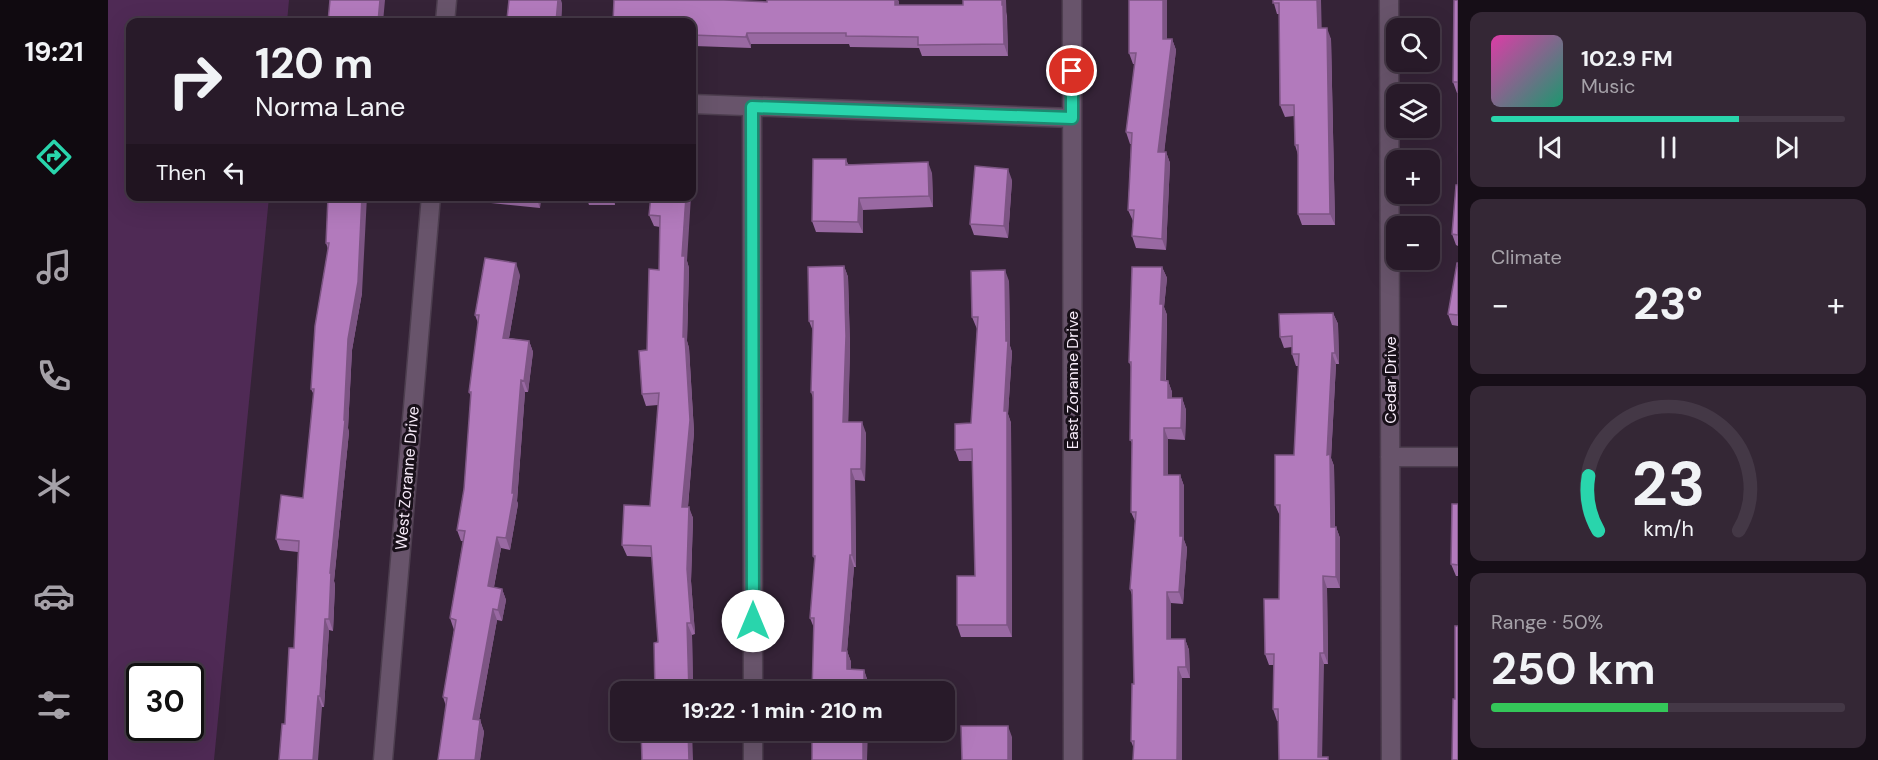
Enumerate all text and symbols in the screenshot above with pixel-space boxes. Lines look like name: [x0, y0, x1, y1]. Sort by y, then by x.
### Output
map controls: [1386, 18, 1440, 270]
button: search: [1386, 18, 1440, 72]
text: 19:21: [24, 34, 84, 69]
text: 120 m: [255, 36, 373, 91]
icon: right: [156, 42, 234, 120]
text: 102.9 FM: [1581, 44, 1673, 73]
pin: [1046, 45, 1097, 96]
icon: arrive: [1055, 54, 1088, 87]
text: Music: [1581, 73, 1636, 99]
button: layers: [1386, 84, 1440, 138]
text: Norma Lane: [255, 89, 405, 124]
icon: previous: [1534, 131, 1567, 164]
icon: pause: [1652, 131, 1685, 164]
icon: next: [1770, 131, 1803, 164]
icon: directions: [33, 136, 75, 178]
button: +: [1386, 150, 1440, 204]
icon: left: [218, 156, 251, 189]
text: Then: [156, 158, 206, 187]
button: −: [1386, 216, 1440, 270]
text: Climate: [1491, 244, 1562, 270]
icon: music: [33, 246, 75, 288]
text: 23°: [1633, 274, 1703, 333]
text: −: [1491, 283, 1509, 326]
text: +: [1827, 283, 1845, 326]
street label: East Zoranne Drive: [1062, 311, 1083, 449]
street label: Cedar Drive: [1380, 336, 1401, 424]
icon: phone: [33, 355, 75, 397]
street label: West Zoranne Drive: [390, 405, 424, 551]
text: 23: [1631, 443, 1705, 524]
icon: climate: [33, 465, 75, 507]
text: km/h: [1643, 515, 1693, 543]
icon: car: [33, 575, 75, 617]
position arrow: [721, 589, 785, 653]
text: Range · 50%: [1491, 609, 1603, 635]
text: 250 km: [1491, 639, 1656, 698]
speed limit sign: 30: [126, 663, 204, 741]
icon: filters: [33, 684, 75, 726]
text: 19:22 · 1 min · 210 m: [682, 696, 883, 725]

